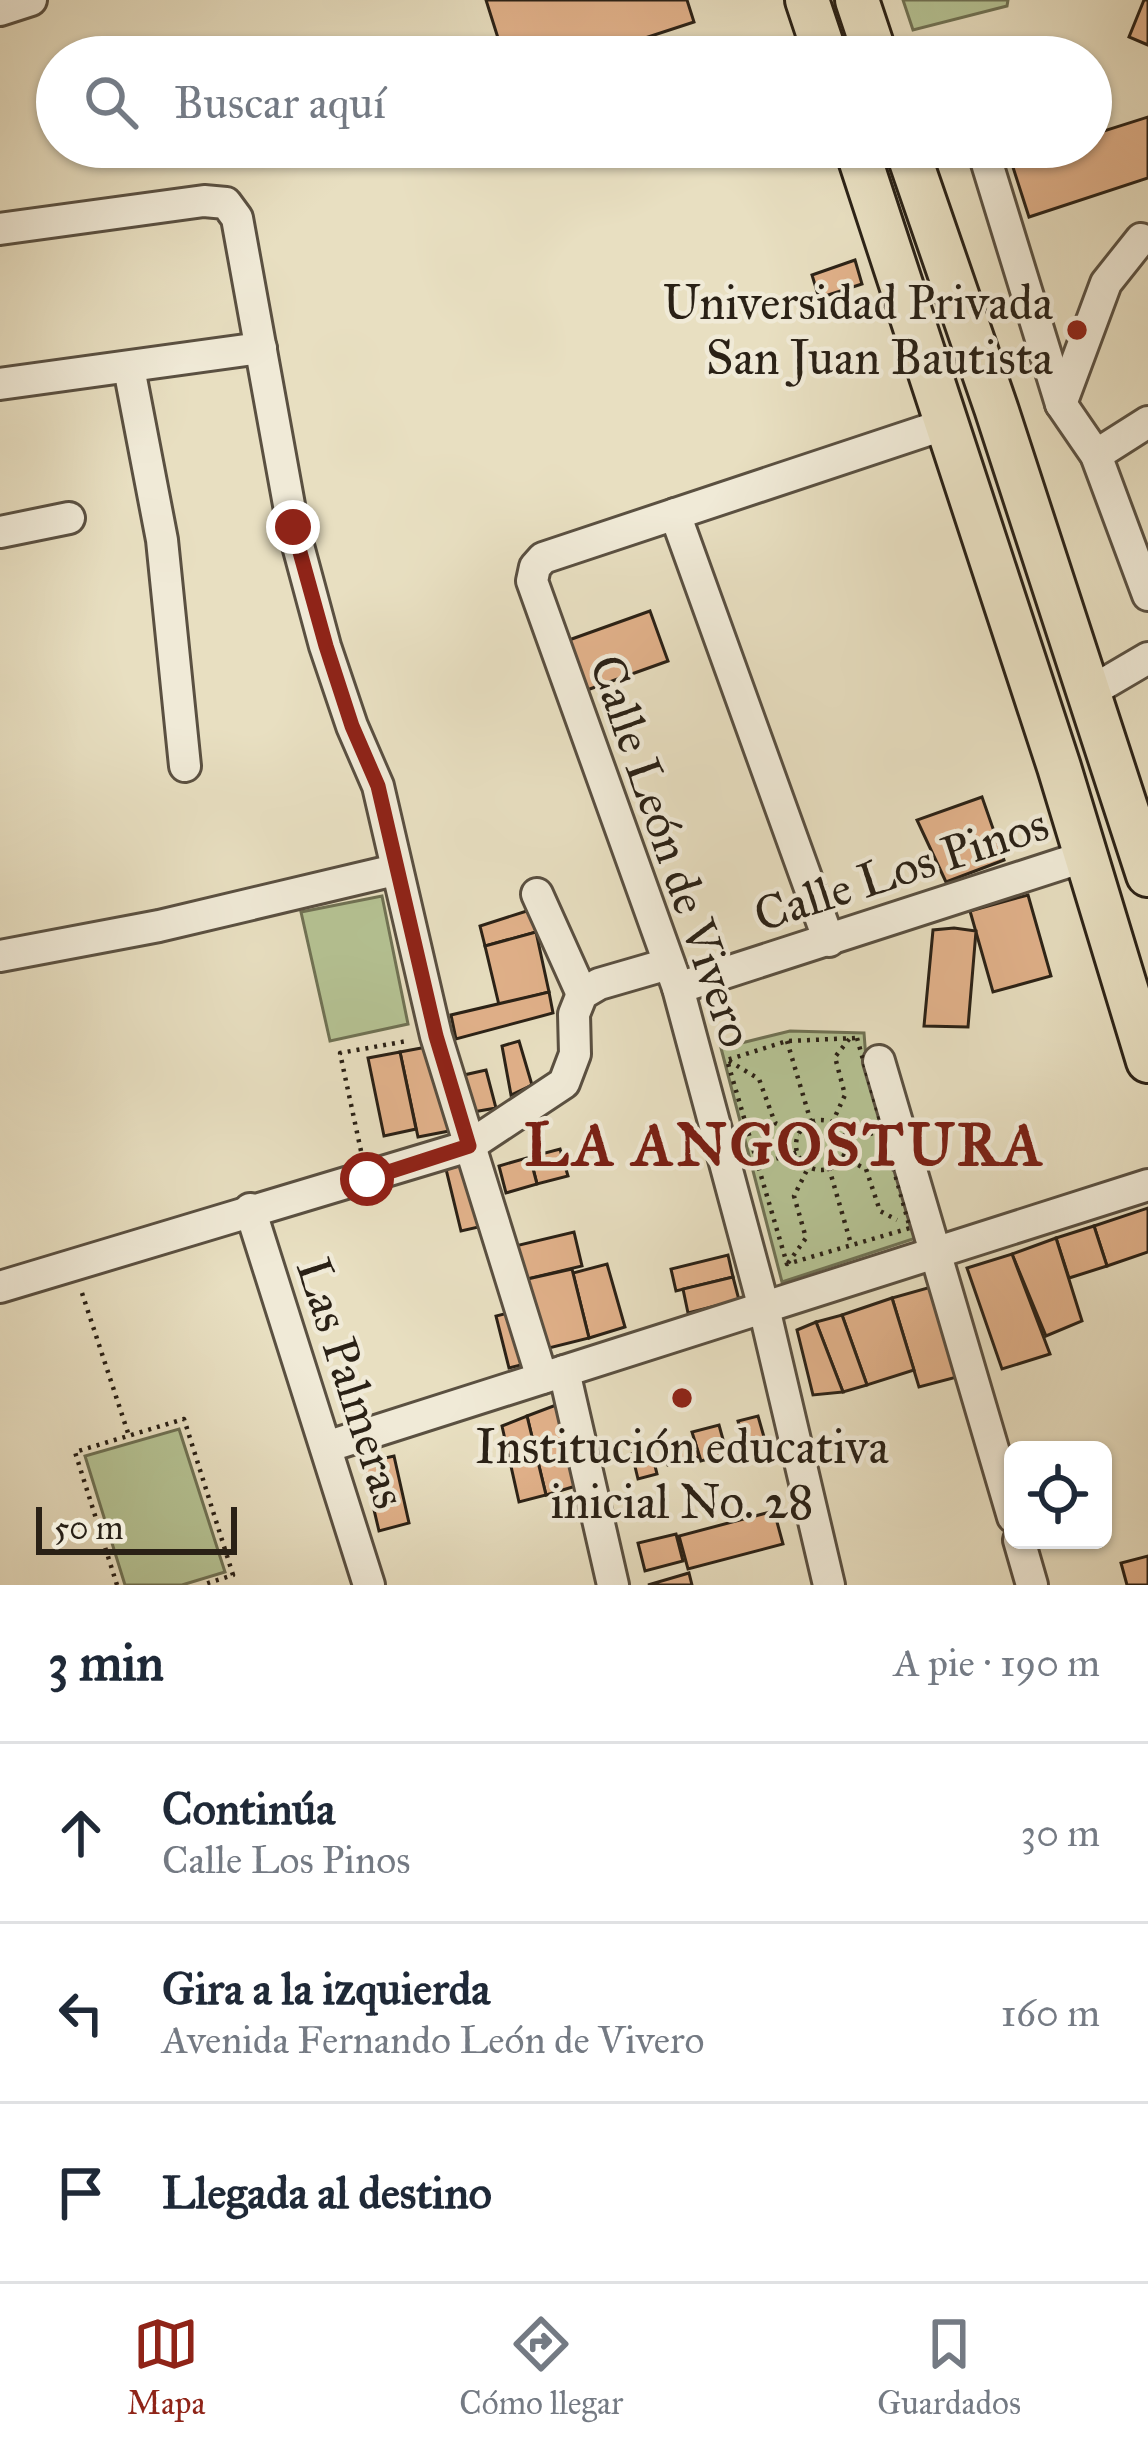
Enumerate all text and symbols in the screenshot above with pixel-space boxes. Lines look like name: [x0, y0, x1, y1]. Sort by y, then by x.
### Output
search box: [36, 36, 1112, 168]
icon: search: [78, 69, 144, 135]
text: Buscar aquí: [174, 75, 386, 130]
place label: Universidad Privada San Juan Bautista: [662, 273, 1054, 387]
marker: Universidad Privada San Juan Bautista: [1064, 317, 1090, 343]
route end: [266, 500, 320, 554]
street label: Calle León de Vivero: [577, 647, 767, 1055]
street label: Calle Los Pinos: [747, 794, 1055, 944]
district label: LA ANGOSTURA: [524, 1108, 1046, 1181]
route start: [340, 1152, 394, 1206]
street label: Las Palmeras: [284, 1251, 420, 1515]
marker: Institución educativa inicial No. 28: [669, 1385, 695, 1411]
place label: Institución educativa inicial No. 28: [475, 1417, 890, 1531]
map controls: [1004, 1441, 1112, 1549]
button: locate: [1004, 1441, 1112, 1549]
scale bar: [36, 1501, 237, 1554]
text: 50 m: [54, 1508, 123, 1548]
text: 3 min: [48, 1632, 164, 1694]
text: A pie · 190 m: [894, 1639, 1100, 1687]
text: Continúa: [162, 1781, 335, 1836]
icon: ahead: [48, 1800, 114, 1866]
text: 30 m: [1021, 1809, 1100, 1857]
text: Calle Los Pinos: [162, 1836, 410, 1884]
text: Gira a la izquierda: [162, 1961, 490, 2016]
icon: left: [48, 1980, 114, 2046]
text: 160 m: [1001, 1989, 1100, 2037]
text: Avenida Fernando León de Vivero: [162, 2016, 704, 2064]
icon: arrive: [48, 2160, 114, 2226]
text: Llegada al destino: [162, 2165, 492, 2220]
tab: Mapa: [127, 2311, 205, 2423]
tab: Cómo llegar: [459, 2311, 623, 2423]
tab: Guardados: [877, 2311, 1021, 2423]

